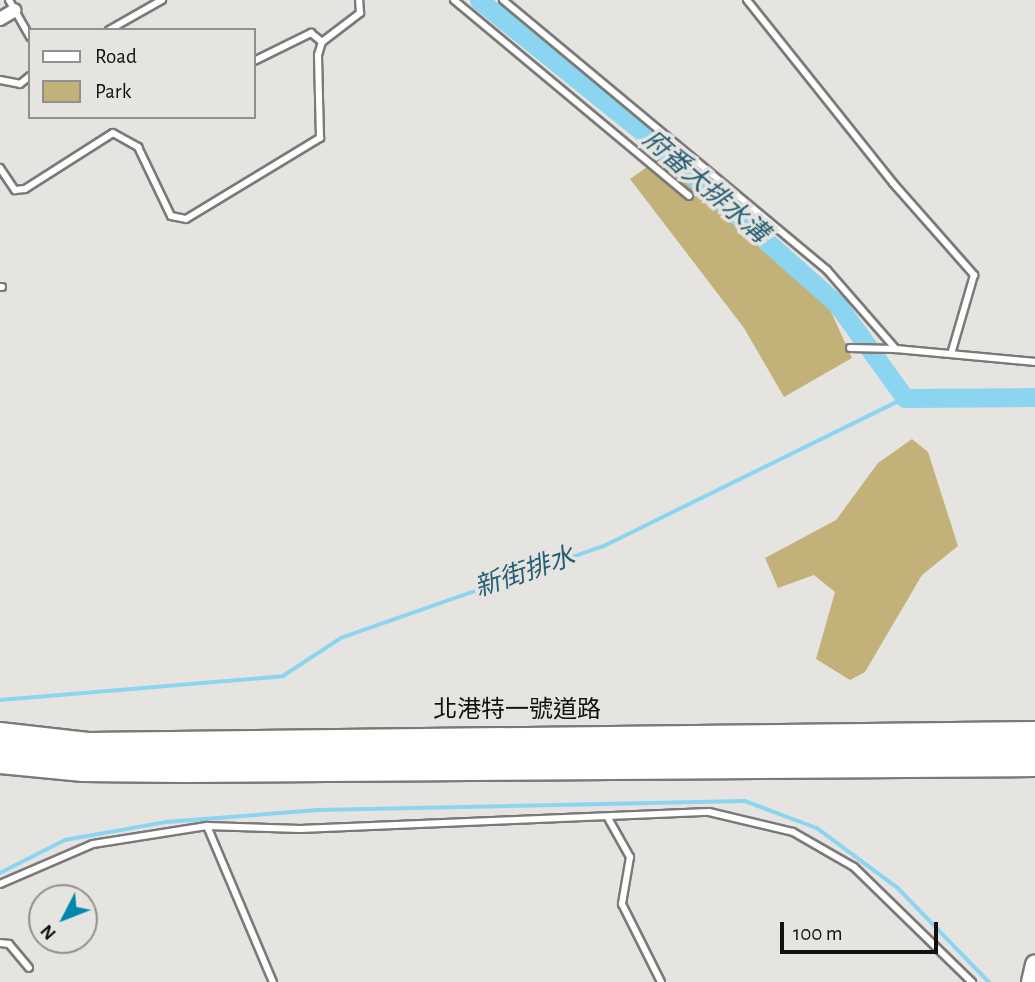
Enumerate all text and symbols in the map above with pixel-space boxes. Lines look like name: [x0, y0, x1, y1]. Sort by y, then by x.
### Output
legend: [28, 28, 256, 119]
text: Road: [95, 46, 137, 67]
text: Park: [95, 81, 131, 102]
water label: 府番大排水溝: [636, 124, 774, 250]
water label: 新街排水: [471, 541, 579, 605]
street label: 北港特一號道路: [433, 697, 601, 725]
north arrow: [28, 884, 98, 954]
scale bar: [783, 908, 940, 952]
text: N: [37, 921, 60, 943]
text: 100 m: [793, 923, 843, 944]

